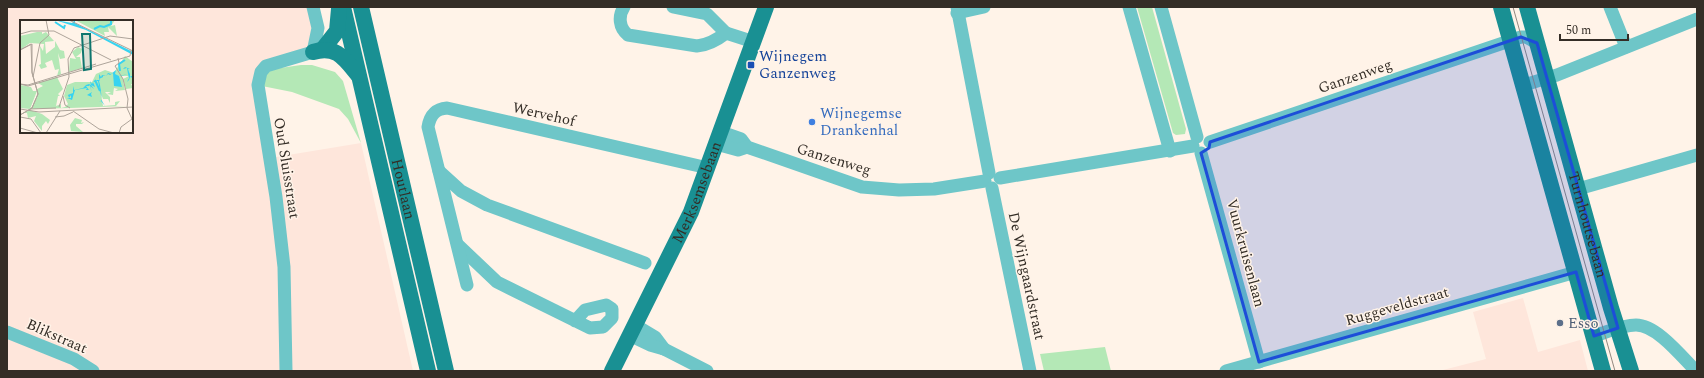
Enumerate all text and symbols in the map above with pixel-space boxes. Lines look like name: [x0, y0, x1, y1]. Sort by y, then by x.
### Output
scale bar: [1560, 16, 1628, 42]
inset map: [20, 20, 133, 133]
text: 50 m: [1566, 21, 1591, 40]
place label: Wijnegem Ganzenweg: [759, 45, 836, 85]
street label: Ganzenweg: [1315, 53, 1395, 100]
marker: Wijnegem Ganzenweg: [746, 60, 756, 70]
street label: Wervehof: [510, 96, 579, 133]
place label: Wijnegemse Drankenhal: [820, 102, 902, 142]
street label: Oud Sluisstraat: [267, 116, 306, 220]
marker: Wijnegemse Drankenhal: [807, 117, 817, 127]
street label: Ganzenweg: [794, 137, 874, 182]
street label: Merksemsebaan: [666, 138, 728, 247]
street label: Houtlaan: [385, 156, 421, 222]
street label: Turnhoutsebaan: [1561, 169, 1613, 281]
street label: Vuurkruisenlaan: [1220, 196, 1271, 310]
street label: De Wijngaardstraat: [1002, 210, 1051, 342]
street label: Ruggeveldstraat: [1343, 281, 1452, 332]
place label: Esso: [1568, 312, 1599, 335]
street label: Blikstraat: [23, 313, 91, 360]
marker: Esso: [1555, 318, 1565, 328]

